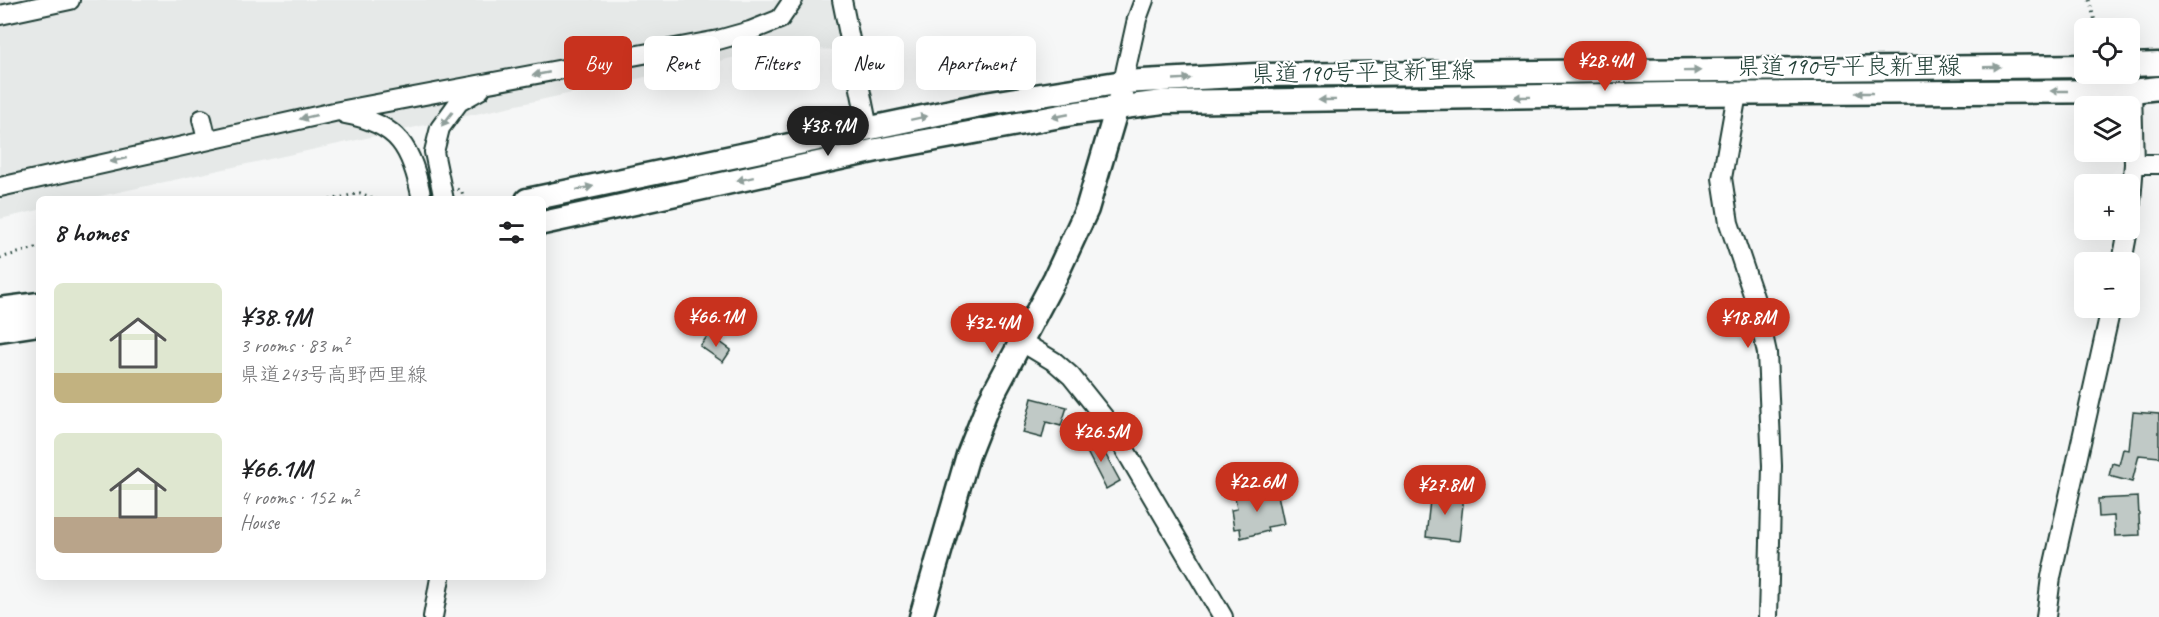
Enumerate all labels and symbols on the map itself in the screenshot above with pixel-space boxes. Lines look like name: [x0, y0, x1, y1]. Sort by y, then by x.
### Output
pin: ¥28.4M: [1556, 41, 1654, 92]
street label: 県道190号平良新里線: [1737, 51, 1961, 81]
street label: 県道190号平良新里線: [1251, 55, 1475, 89]
one-way arrow: [1982, 62, 2001, 72]
one-way arrow: [1682, 66, 1701, 76]
one-way arrow: [532, 70, 551, 79]
one-way arrow: [1172, 74, 1191, 83]
one-way arrow: [2049, 86, 2068, 96]
one-way arrow: [1854, 88, 1873, 98]
one-way arrow: [1512, 92, 1531, 101]
one-way arrow: [1317, 95, 1336, 105]
pin: ¥38.9M: [779, 106, 877, 157]
one-way arrow: [441, 111, 453, 126]
one-way arrow: [910, 112, 929, 122]
one-way arrow: [1050, 112, 1069, 121]
one-way arrow: [299, 113, 318, 123]
one-way arrow: [108, 156, 127, 165]
one-way arrow: [735, 175, 754, 184]
one-way arrow: [575, 182, 594, 192]
pin: ¥66.1M: [667, 297, 765, 348]
pin: ¥18.8M: [1699, 298, 1797, 349]
pin: ¥32.4M: [943, 303, 1041, 354]
pin: ¥26.5M: [1052, 412, 1150, 463]
pin: ¥22.6M: [1208, 462, 1306, 513]
pin: ¥27.8M: [1396, 465, 1494, 516]

